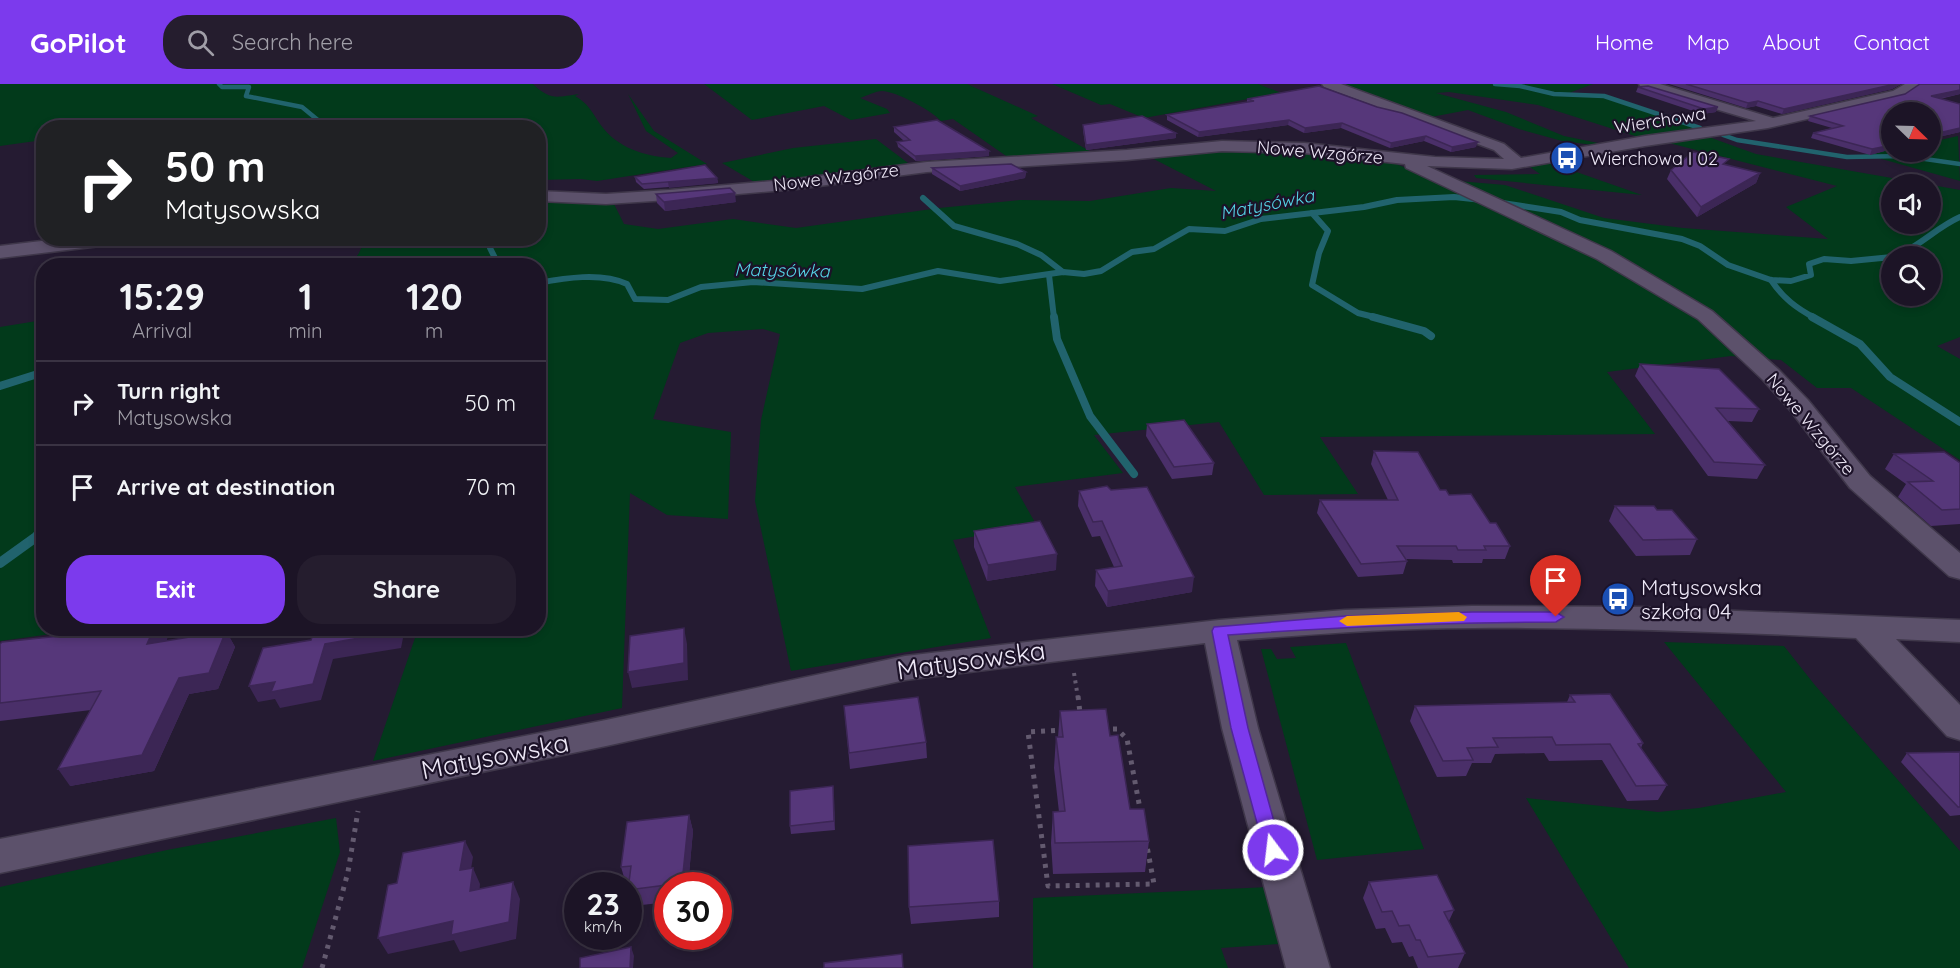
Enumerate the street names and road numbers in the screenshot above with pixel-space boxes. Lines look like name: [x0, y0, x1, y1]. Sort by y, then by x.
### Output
street label: Wierchowa: [1612, 101, 1708, 139]
street label: Nowe Wzgórze: [1256, 135, 1384, 169]
street label: Nowe Wzgórze: [772, 158, 900, 196]
street label: Nowe Wzgórze: [1762, 368, 1860, 480]
street label: Matysowska: [895, 633, 1047, 687]
street label: Matysowska: [418, 726, 572, 786]

